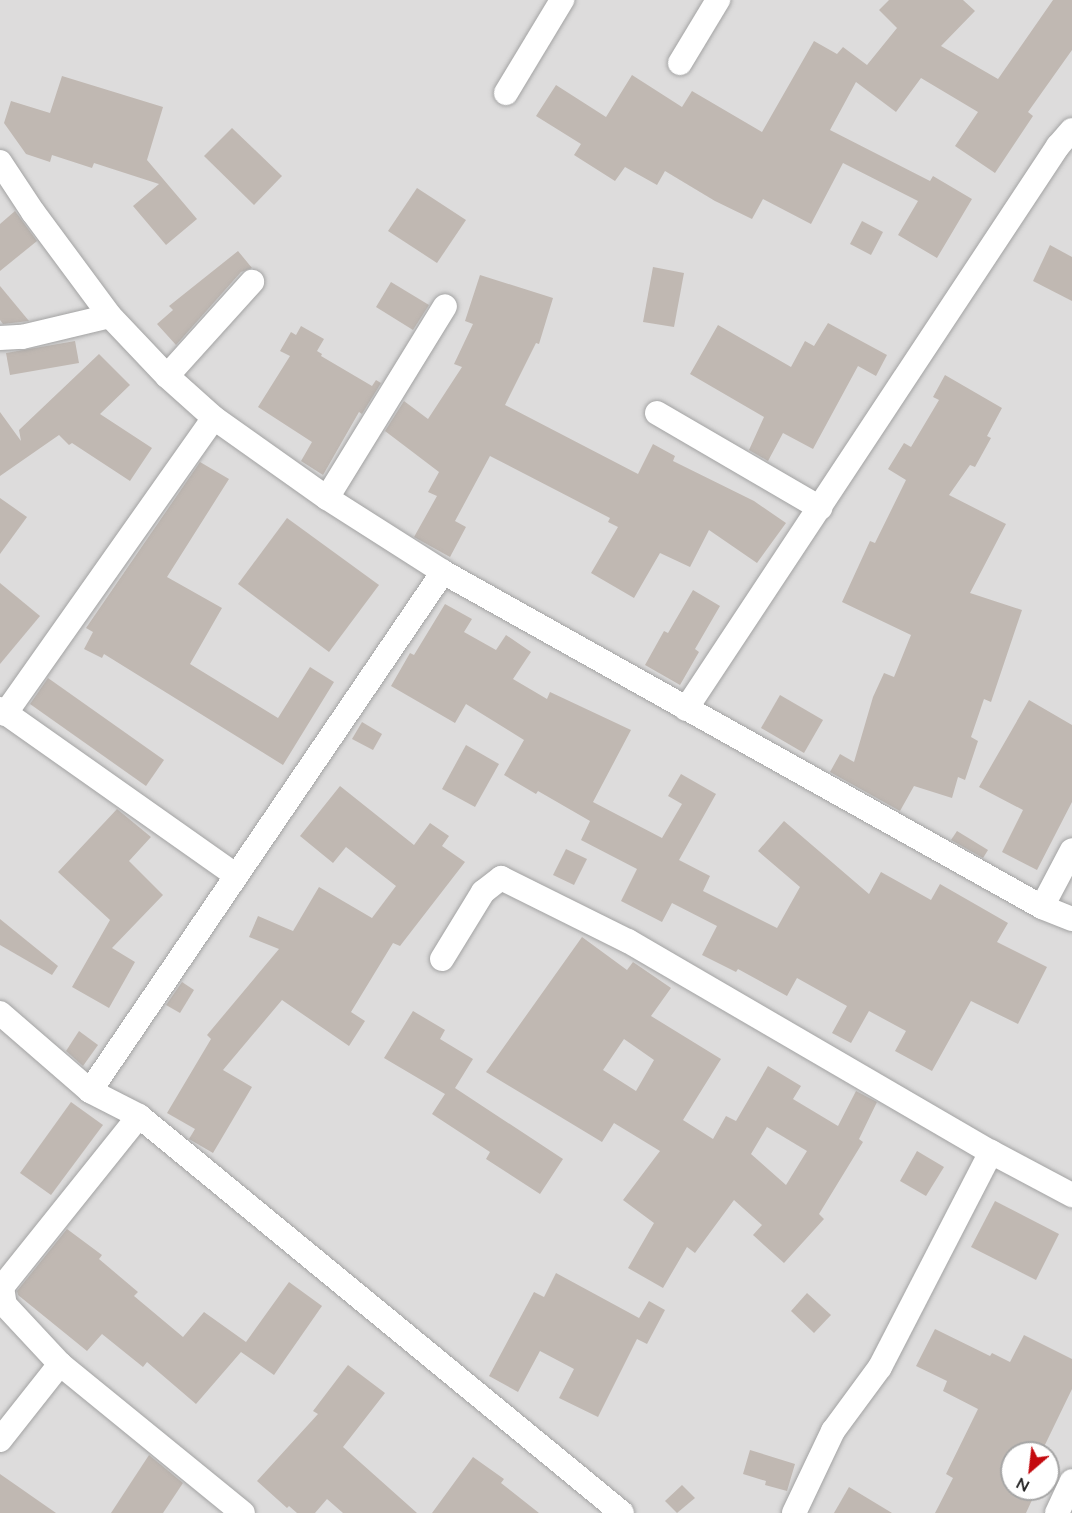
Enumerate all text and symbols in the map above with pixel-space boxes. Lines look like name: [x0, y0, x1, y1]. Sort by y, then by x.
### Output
north arrow: [1000, 1441, 1060, 1501]
text: N: [1012, 1474, 1032, 1497]

